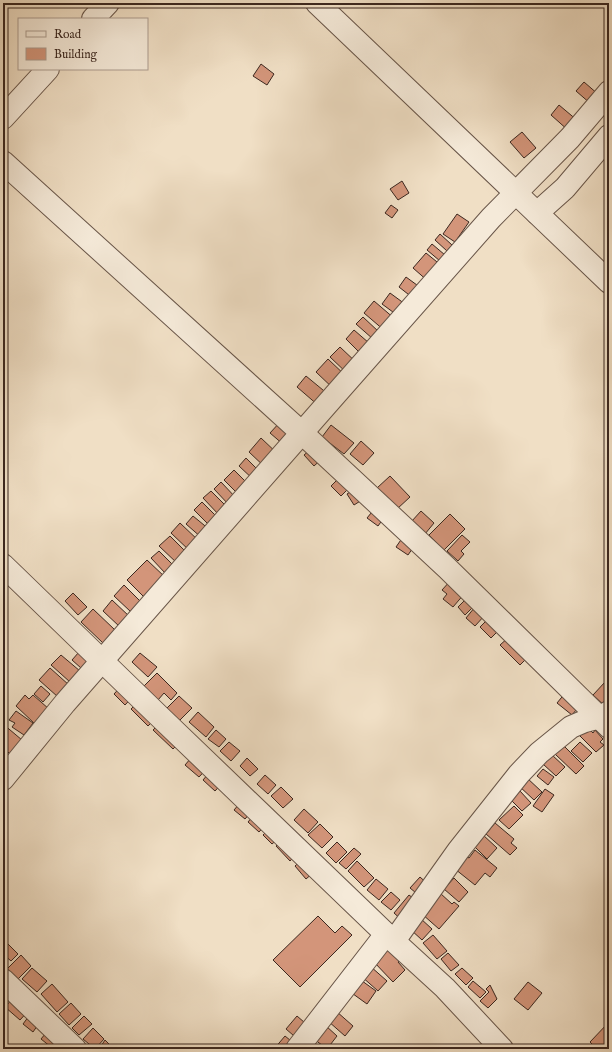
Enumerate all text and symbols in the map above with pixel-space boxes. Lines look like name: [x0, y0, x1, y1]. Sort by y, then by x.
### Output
legend: [18, 18, 148, 70]
text: Road: [54, 27, 82, 42]
text: Building: [54, 47, 98, 62]

